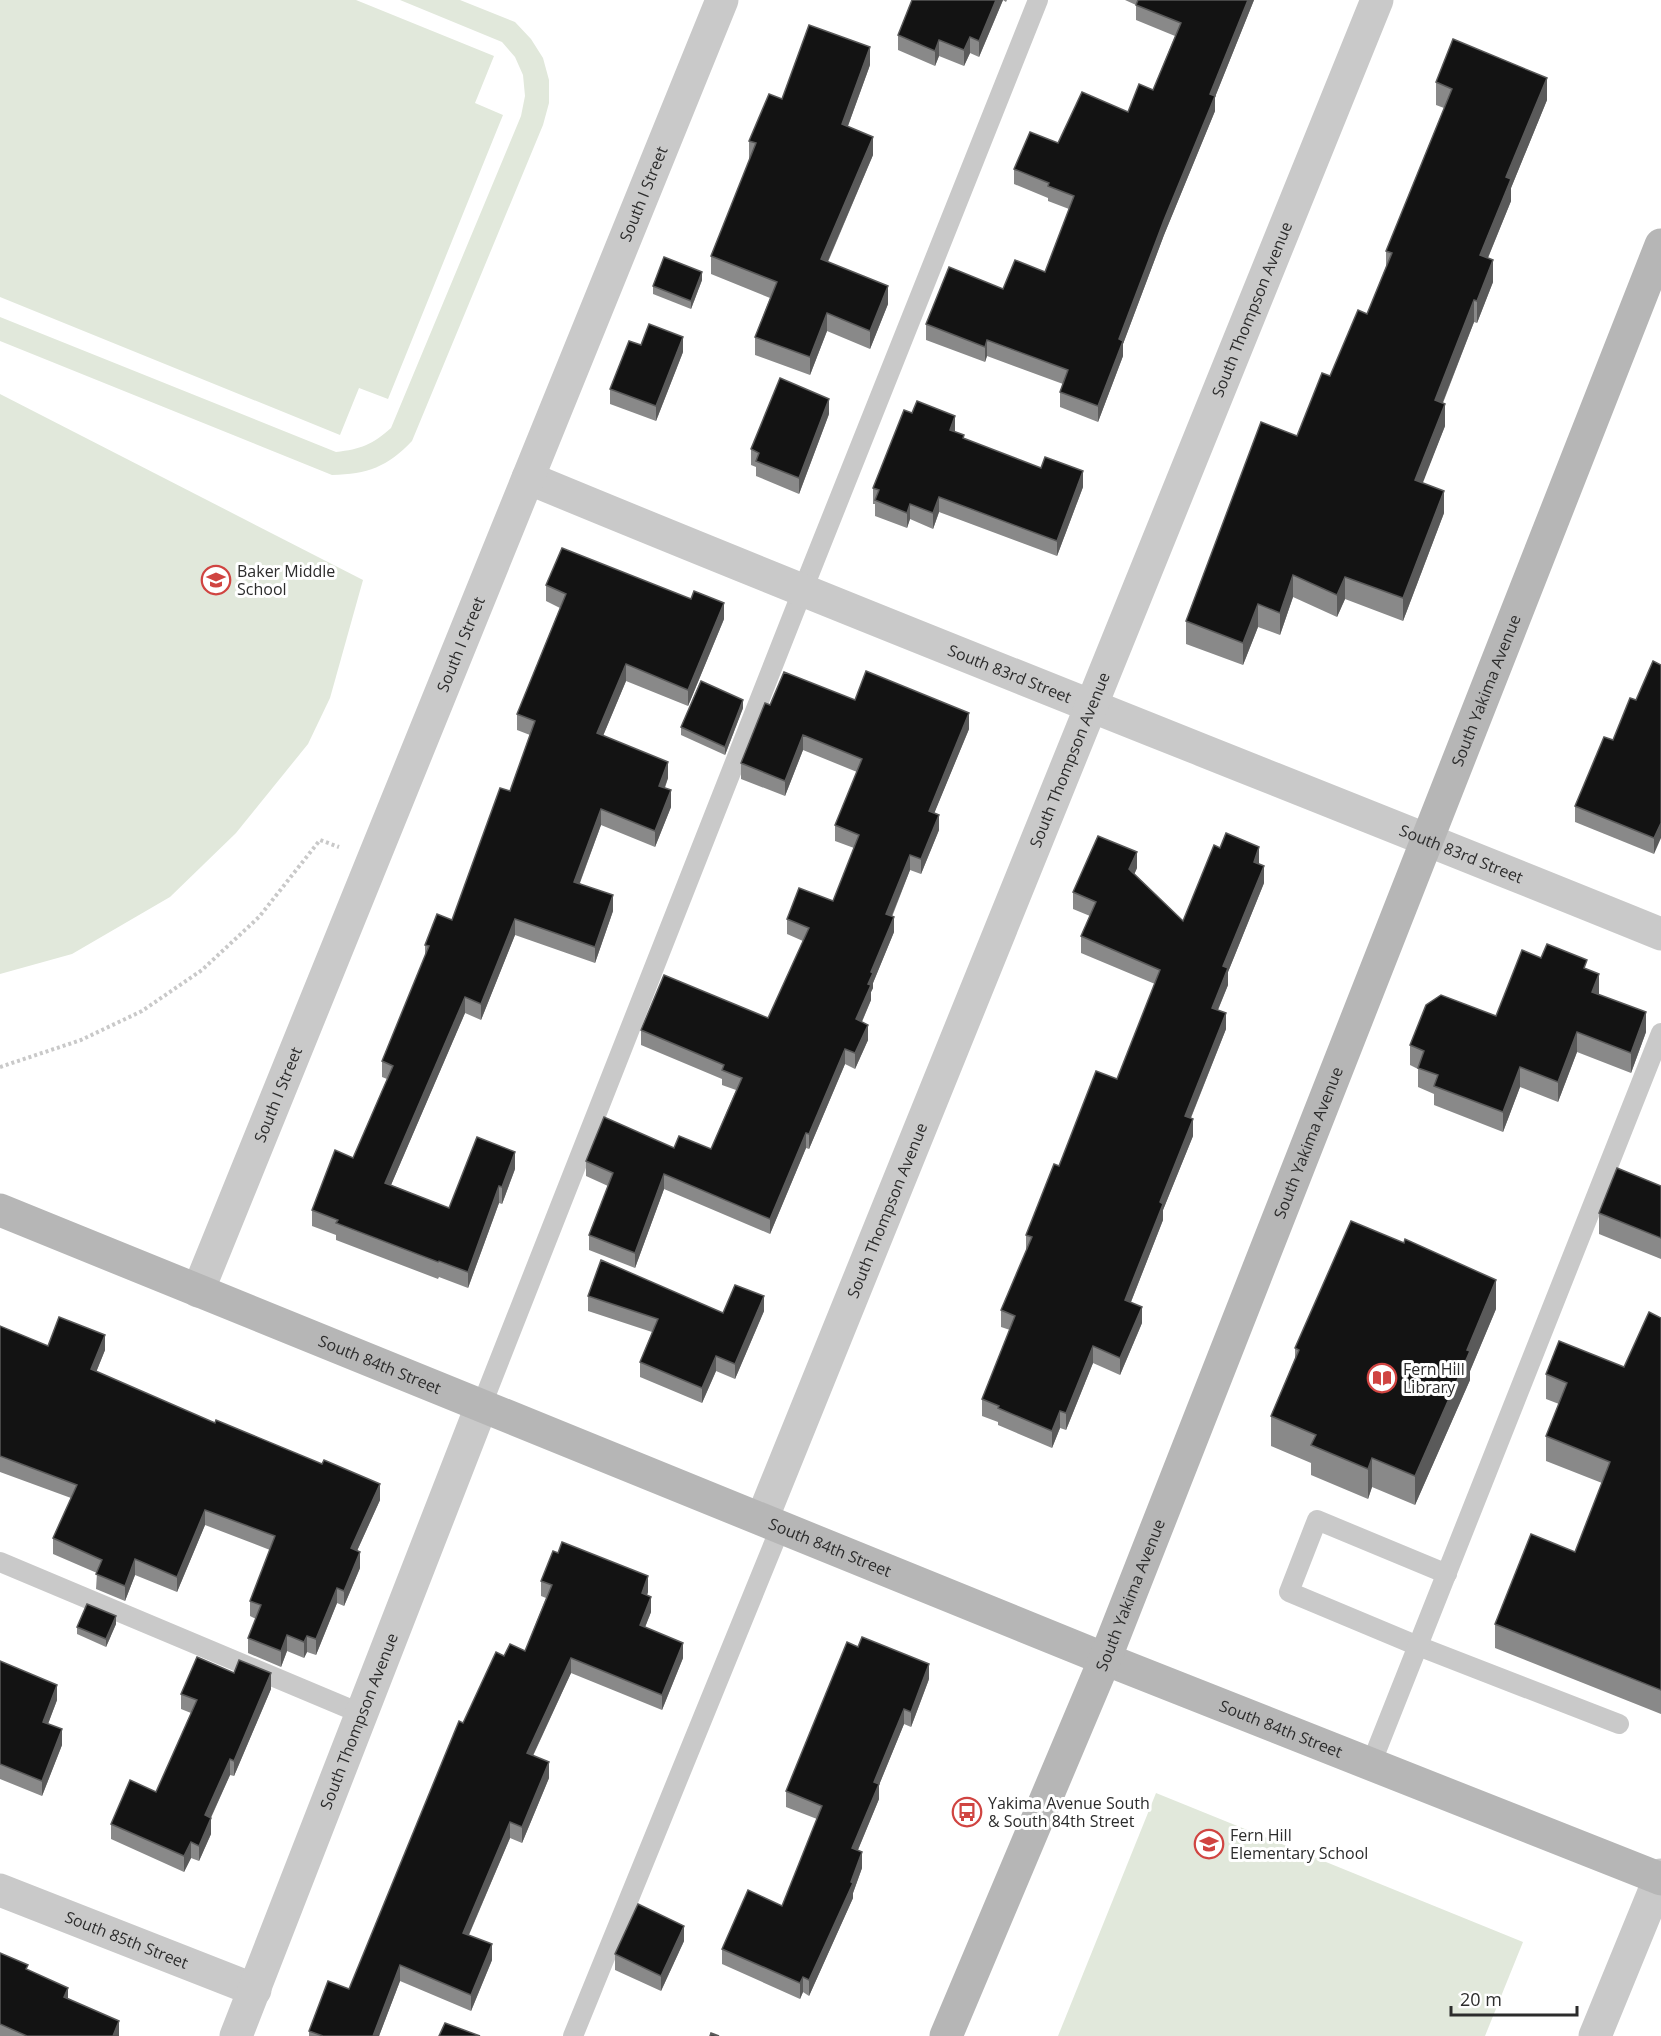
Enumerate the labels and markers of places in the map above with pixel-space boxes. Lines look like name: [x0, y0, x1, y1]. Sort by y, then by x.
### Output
place label: Baker Middle School: [237, 560, 335, 600]
school or university icon: Baker Middle School: [200, 564, 232, 596]
place label: Fern Hill Library: [1403, 1358, 1465, 1398]
library icon: Fern Hill Library: [1366, 1362, 1398, 1394]
place label: Yakima Avenue South & South 84th Street: [988, 1792, 1150, 1832]
bus stop icon: Yakima Avenue South & South 84th Street: [951, 1796, 983, 1828]
place label: Fern Hill Elementary School: [1230, 1824, 1368, 1864]
school or university icon: Fern Hill Elementary School: [1193, 1828, 1225, 1860]

